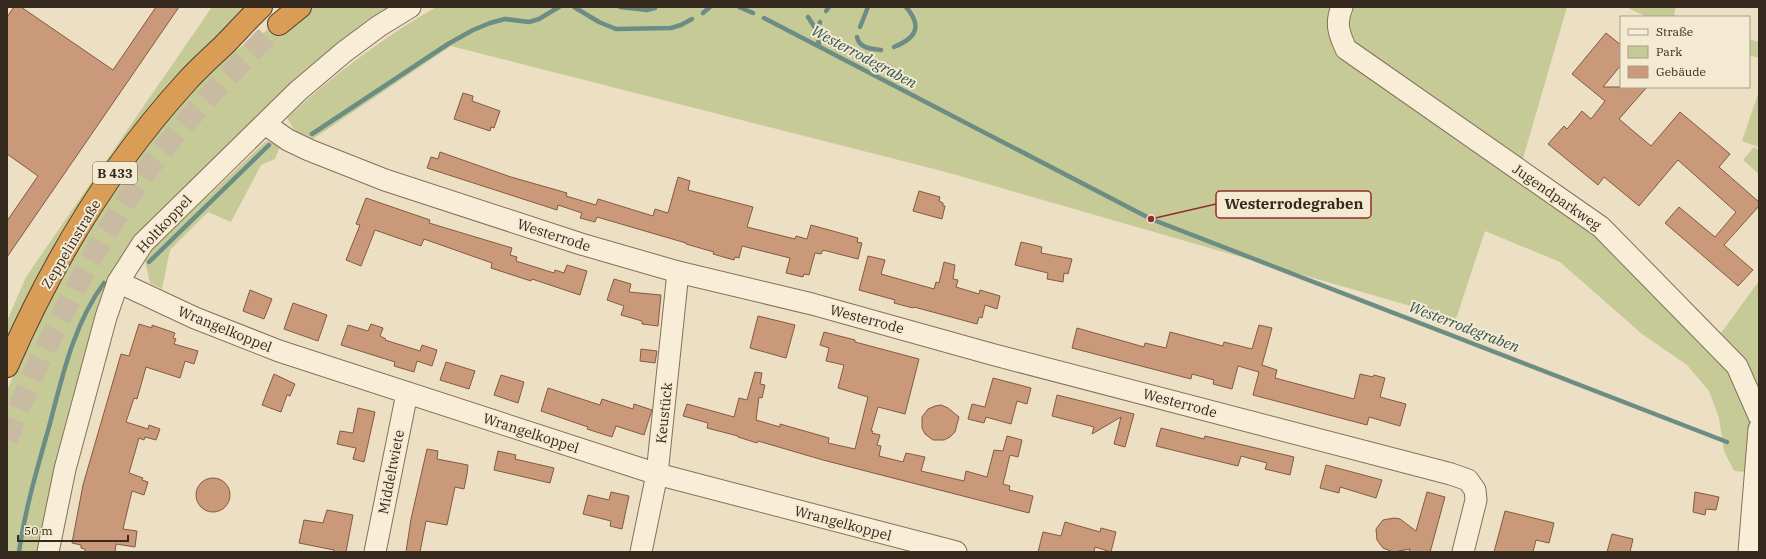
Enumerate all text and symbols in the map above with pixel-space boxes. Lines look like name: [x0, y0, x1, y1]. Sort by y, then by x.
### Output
legend: [1620, 16, 1750, 88]
water label: Westerrodegraben: [808, 21, 921, 93]
text: Straße: [1656, 24, 1693, 39]
text: Park: [1656, 44, 1682, 59]
text: Gebäude: [1656, 64, 1706, 79]
street label: Jugendparkweg: [1509, 160, 1605, 234]
road number: B 433: [93, 162, 137, 184]
street label: Holtkoppel: [133, 191, 195, 257]
callout: Westerrodegraben: [1216, 191, 1371, 218]
text: Westerrodegraben: [1224, 194, 1364, 213]
street label: Zeppelinstraße: [37, 196, 105, 292]
street label: Westerrode: [515, 215, 593, 255]
water label: Westerrodegraben: [1406, 297, 1522, 356]
street label: Westerrode: [828, 300, 906, 338]
street label: Wrangelkoppel: [175, 302, 275, 356]
street label: Keustück: [652, 381, 676, 445]
street label: Westerrode: [1141, 384, 1219, 422]
street label: Wrangelkoppel: [481, 409, 581, 457]
street label: Middeltwiete: [374, 428, 408, 516]
street label: Wrangelkoppel: [792, 501, 894, 545]
scale bar: [18, 517, 128, 543]
text: 50 m: [24, 523, 53, 538]

